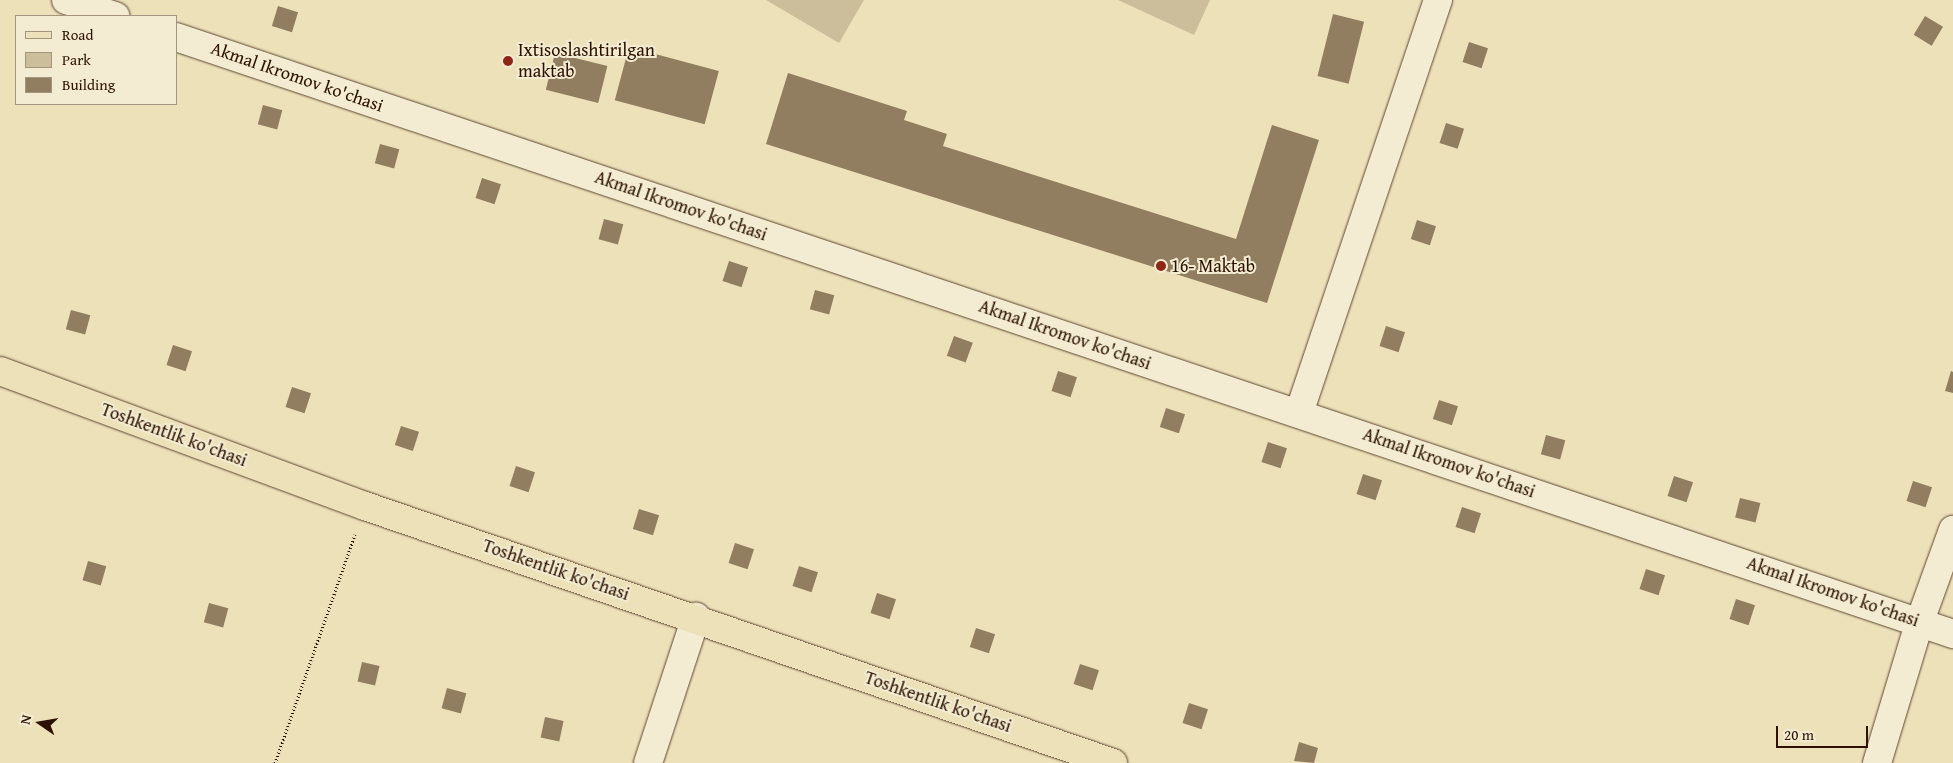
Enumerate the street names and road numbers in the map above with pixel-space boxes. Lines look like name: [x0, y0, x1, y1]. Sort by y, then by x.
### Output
street label: Akmal Ikromov ko'chasi: [208, 37, 386, 117]
street label: Akmal Ikromov ko'chasi: [592, 166, 770, 246]
street label: Akmal Ikromov ko'chasi: [976, 295, 1154, 375]
street label: Toshkentlik ko'chasi: [98, 399, 250, 471]
street label: Akmal Ikromov ko'chasi: [1360, 423, 1538, 503]
street label: Toshkentlik ko'chasi: [480, 535, 632, 605]
street label: Akmal Ikromov ko'chasi: [1744, 552, 1922, 632]
street label: Toshkentlik ko'chasi: [862, 667, 1014, 737]

